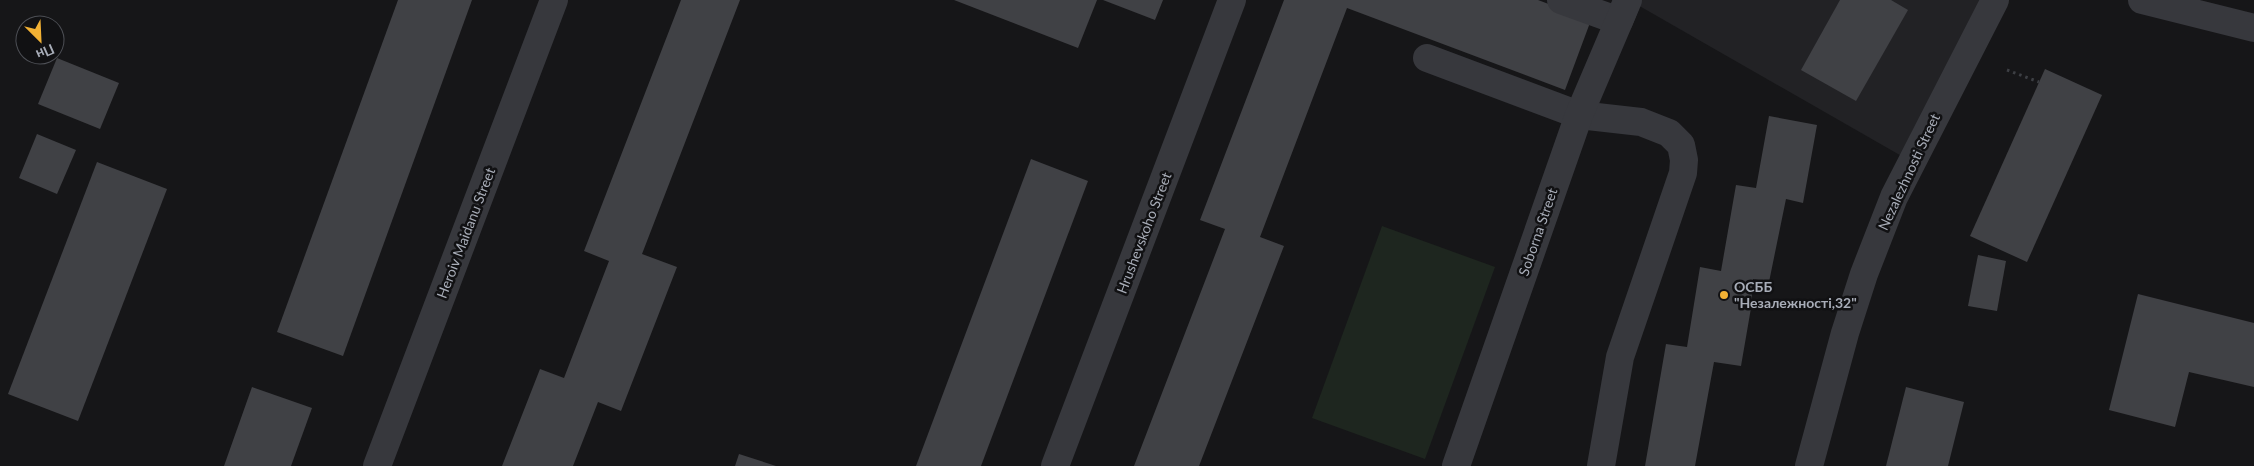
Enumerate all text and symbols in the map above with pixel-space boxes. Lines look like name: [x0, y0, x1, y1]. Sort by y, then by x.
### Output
north arrow: [15, 15, 65, 65]
text: Пн: [34, 41, 57, 64]
street label: Nezalezhnosti Street: [1874, 111, 1943, 233]
street label: Heroiv Maidanu Street: [433, 165, 498, 300]
street label: Hrushevskoho Street: [1113, 170, 1175, 296]
street label: Soborna Street: [1515, 186, 1560, 278]
place label: ОСББ "Незалежності,32": [1734, 278, 1857, 311]
marker: ОСББ "Незалежності,32": [1718, 289, 1730, 301]

